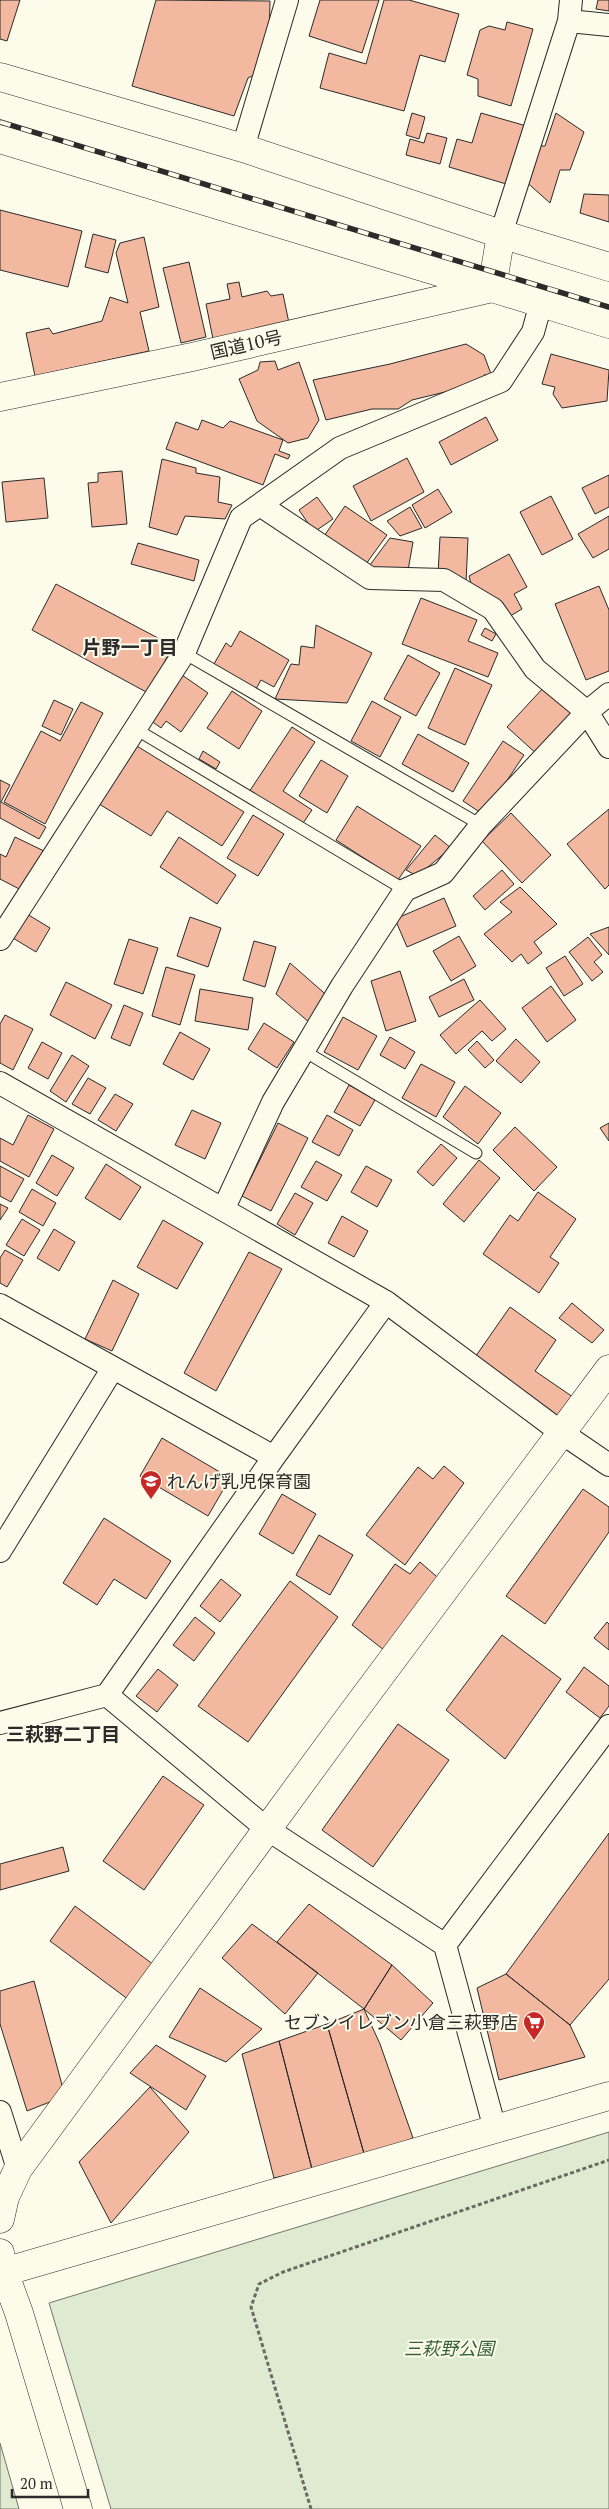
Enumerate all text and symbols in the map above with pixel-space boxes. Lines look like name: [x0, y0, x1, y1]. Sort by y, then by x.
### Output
street label: 国道10号: [208, 324, 284, 364]
district label: 片野一丁目: [82, 634, 178, 659]
school or university icon: れんげ乳児保育園: [139, 1469, 163, 1500]
place label: れんげ乳児保育園: [167, 1469, 311, 1493]
district label: 三萩野二丁目: [6, 1721, 120, 1746]
place label: セブンイレブン小倉三萩野店: [284, 2010, 518, 2034]
supermarket icon: セブンイレブン小倉三萩野店: [522, 2010, 546, 2041]
park label: 三萩野公園: [404, 2336, 497, 2360]
scale bar: [12, 2466, 89, 2498]
text: 20 m: [20, 2473, 53, 2493]

